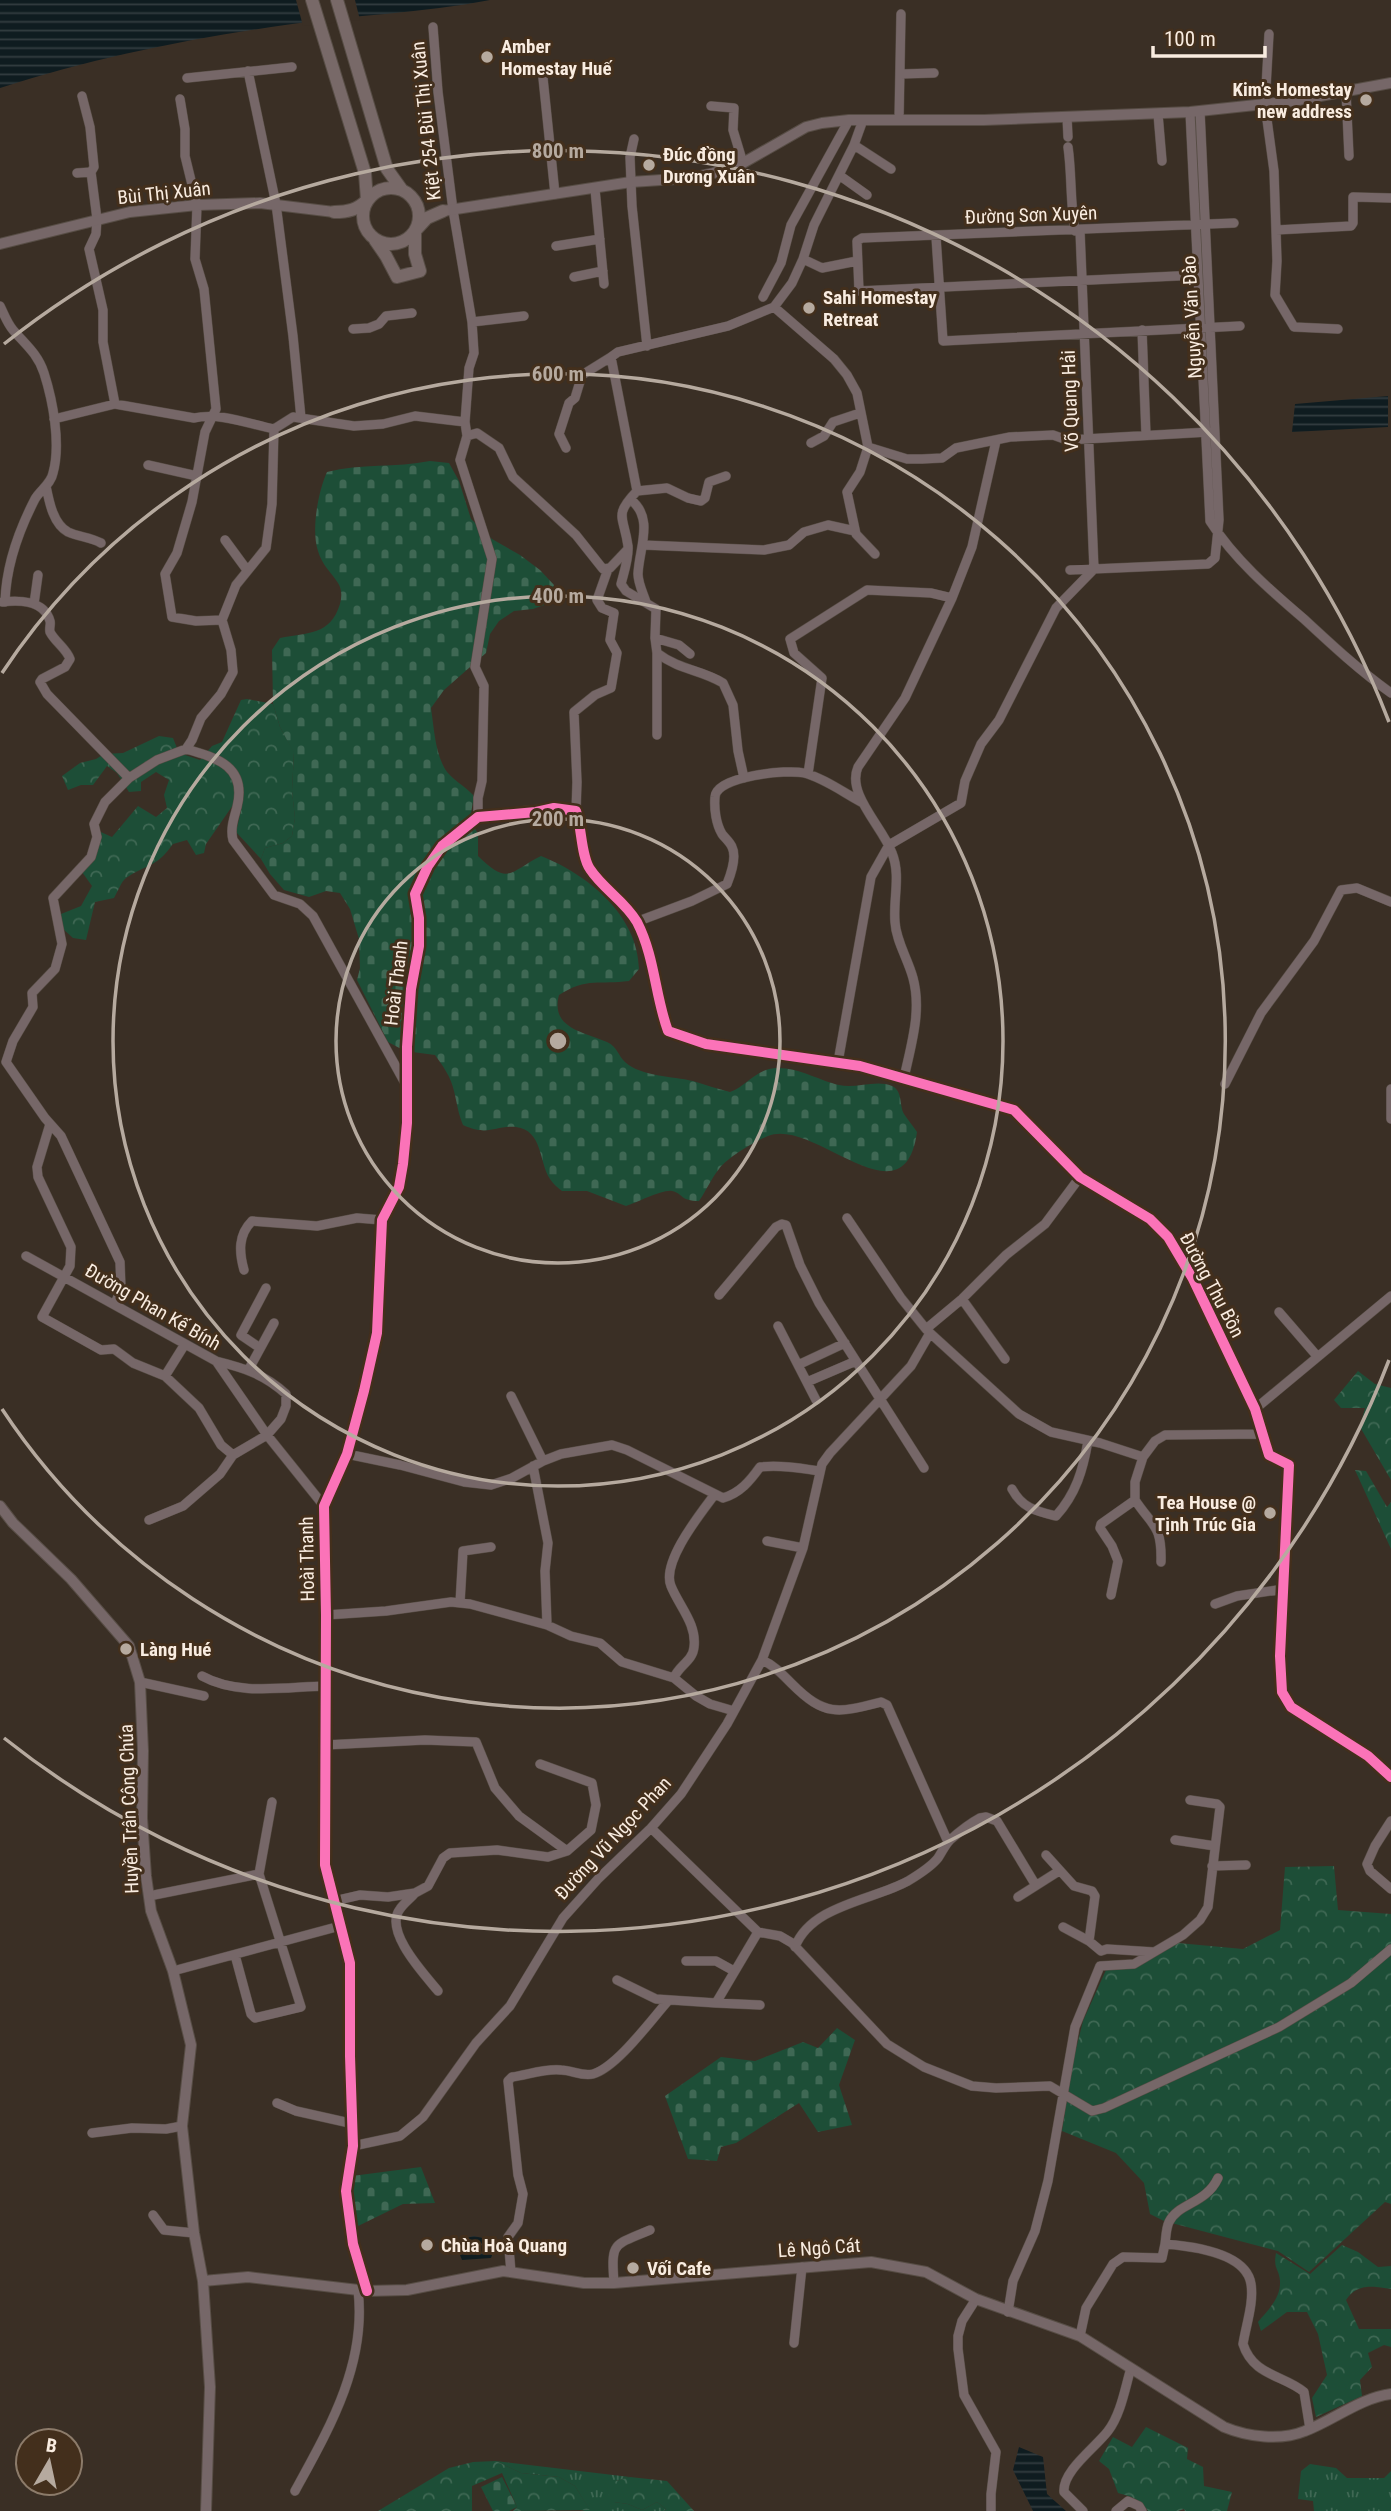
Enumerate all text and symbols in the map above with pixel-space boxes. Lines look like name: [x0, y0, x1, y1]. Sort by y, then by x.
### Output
scale bar: [1153, 14, 1265, 58]
text: 100 m: [1164, 27, 1216, 51]
place label: Amber Homestay Huế: [501, 35, 613, 80]
street label: Kiệt 254 Bùi Thị Xuân: [406, 40, 446, 202]
marker: Amber Homestay Huế: [479, 49, 495, 65]
place label: Kim’s Homestay new address: [1233, 78, 1353, 123]
marker: Kim’s Homestay new address: [1358, 92, 1374, 108]
text: 800 m: [532, 139, 584, 163]
place label: Đúc đồng Dương Xuân: [663, 143, 755, 188]
marker: Đúc đồng Dương Xuân: [641, 157, 657, 173]
street label: Bùi Thị Xuân: [116, 177, 212, 209]
street label: Đường Sơn Xuyên: [964, 201, 1098, 229]
street label: Nguyễn Văn Đào: [1177, 255, 1207, 379]
place label: Sahi Homestay Retreat: [823, 286, 937, 331]
marker: Sahi Homestay Retreat: [801, 300, 817, 316]
street label: Võ Quang Hải: [1057, 350, 1083, 452]
text: 600 m: [532, 362, 584, 386]
text: 400 m: [532, 584, 584, 608]
text: 200 m: [532, 807, 584, 831]
street label: Hoài Thanh: [379, 939, 413, 1027]
centre of rings: [546, 1029, 570, 1053]
street label: Đường Thu Bồn: [1175, 1229, 1249, 1341]
street label: Đường Phan Kế Bính: [81, 1259, 225, 1355]
place label: Tea House @ Tịnh Trúc Gia: [1155, 1491, 1256, 1536]
marker: Tea House @ Tịnh Trúc Gia: [1262, 1505, 1278, 1521]
street label: Hoài Thanh: [295, 1516, 319, 1602]
place label: Làng Hué: [140, 1638, 211, 1661]
marker: Làng Hué: [118, 1641, 134, 1657]
street label: Huyền Trân Công Chúa: [115, 1724, 143, 1894]
street label: Đường Vũ Ngọc Phan: [550, 1772, 676, 1904]
place label: Chùa Hoà Quang: [441, 2234, 567, 2257]
street label: Lê Ngô Cát: [777, 2234, 861, 2262]
marker: Chùa Hoà Quang: [419, 2237, 435, 2253]
place label: Vối Cafe: [647, 2257, 711, 2280]
marker: Vối Cafe: [625, 2260, 641, 2276]
north arrow: [14, 2427, 84, 2497]
text: B: [45, 2434, 59, 2458]

